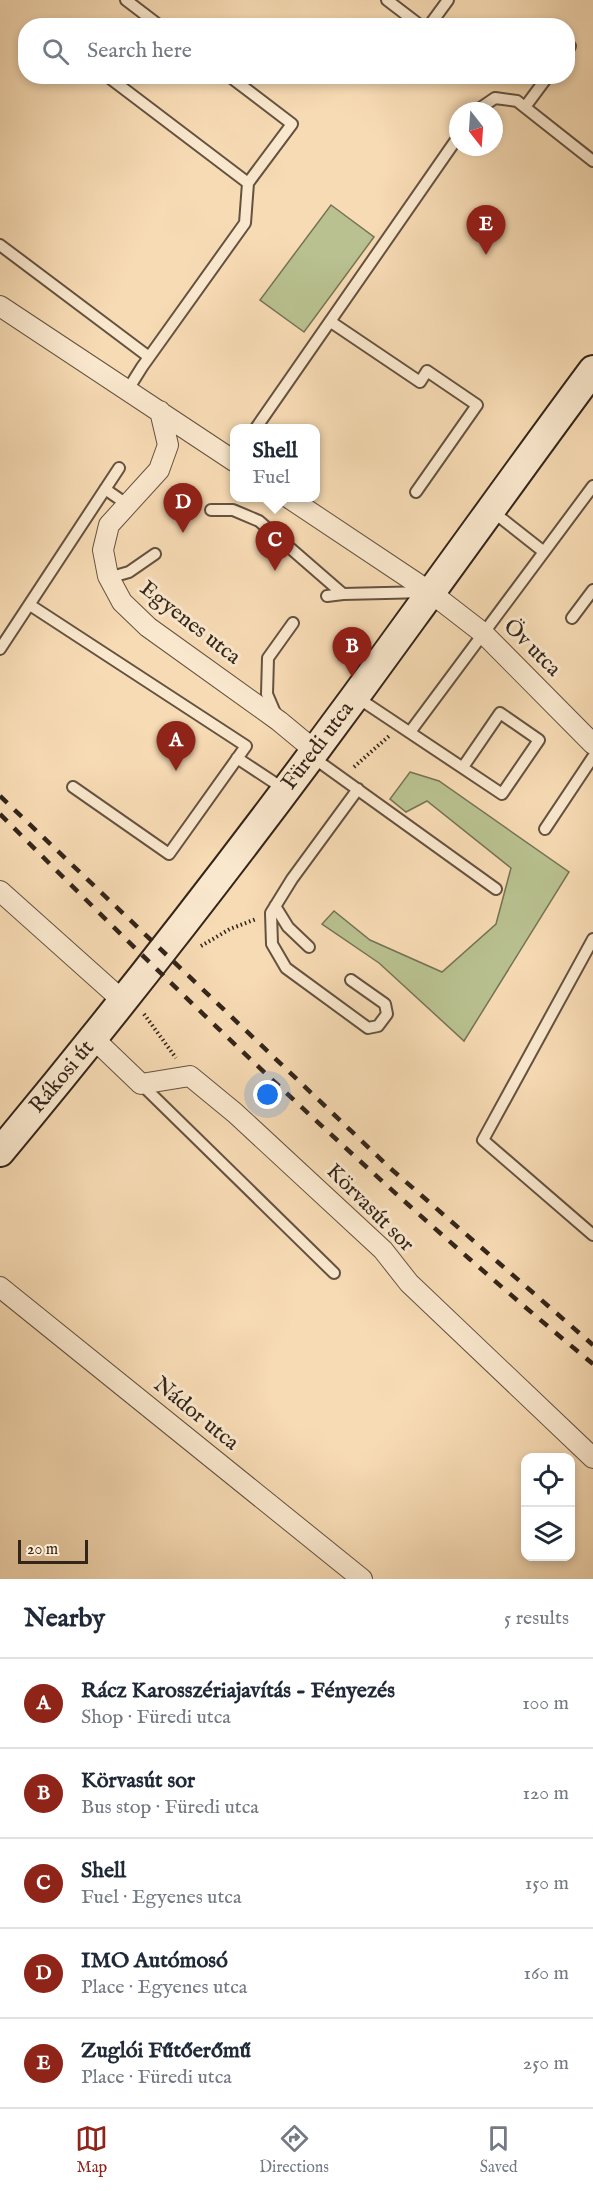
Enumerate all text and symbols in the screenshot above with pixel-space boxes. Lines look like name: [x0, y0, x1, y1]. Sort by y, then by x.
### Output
search box: [18, 18, 575, 84]
icon: search: [39, 35, 72, 68]
text: Search here: [87, 37, 192, 65]
north arrow: [449, 102, 503, 156]
pin: E: [466, 206, 506, 255]
popup: [230, 424, 320, 502]
text: Shell: [252, 437, 298, 465]
text: Fuel: [252, 465, 290, 490]
pin: D: [164, 484, 202, 533]
pin: C: [256, 522, 294, 571]
street label: Egyenes utca: [134, 575, 247, 672]
street label: Öv utca: [497, 613, 567, 683]
pin: B: [332, 628, 372, 677]
street label: Füredi utca: [276, 696, 361, 796]
pin: A: [156, 722, 195, 771]
street label: Rákosi út: [23, 1034, 101, 1119]
your location: [253, 1080, 282, 1109]
street label: Körvasút sor: [320, 1158, 420, 1258]
street label: Nádor utca: [147, 1371, 245, 1457]
map controls: [521, 1453, 575, 1561]
button: locate: [521, 1453, 575, 1507]
button: layers: [521, 1507, 575, 1561]
scale bar: [18, 1537, 88, 1564]
text: 20 m: [27, 1540, 58, 1560]
text: Nearby: [24, 1602, 105, 1635]
text: 5 results: [504, 1606, 569, 1631]
text: Rácz Karosszériajavítás - Fényezés: [81, 1677, 395, 1705]
text: A: [37, 1691, 50, 1716]
text: 100 m: [522, 1691, 569, 1716]
text: Shop · Füredi utca: [81, 1705, 231, 1730]
text: Körvasút sor: [81, 1767, 195, 1795]
text: B: [37, 1781, 50, 1806]
text: 120 m: [523, 1781, 569, 1806]
text: Bus stop · Füredi utca: [81, 1795, 259, 1820]
text: Shell: [81, 1857, 126, 1885]
text: C: [36, 1871, 51, 1896]
text: 150 m: [525, 1871, 569, 1896]
text: Fuel · Egyenes utca: [81, 1885, 242, 1910]
text: IMO Autómosó: [81, 1947, 228, 1975]
text: D: [35, 1961, 52, 1986]
text: 160 m: [523, 1961, 569, 1986]
text: Place · Egyenes utca: [81, 1975, 247, 2000]
text: Zuglói Fűtőerőmű: [81, 2037, 251, 2065]
text: E: [37, 2051, 50, 2076]
text: 250 m: [523, 2051, 569, 2076]
text: Place · Füredi utca: [81, 2065, 232, 2090]
tab: Map: [75, 2122, 108, 2178]
tab: Directions: [259, 2122, 329, 2178]
tab: Saved: [480, 2122, 518, 2178]

